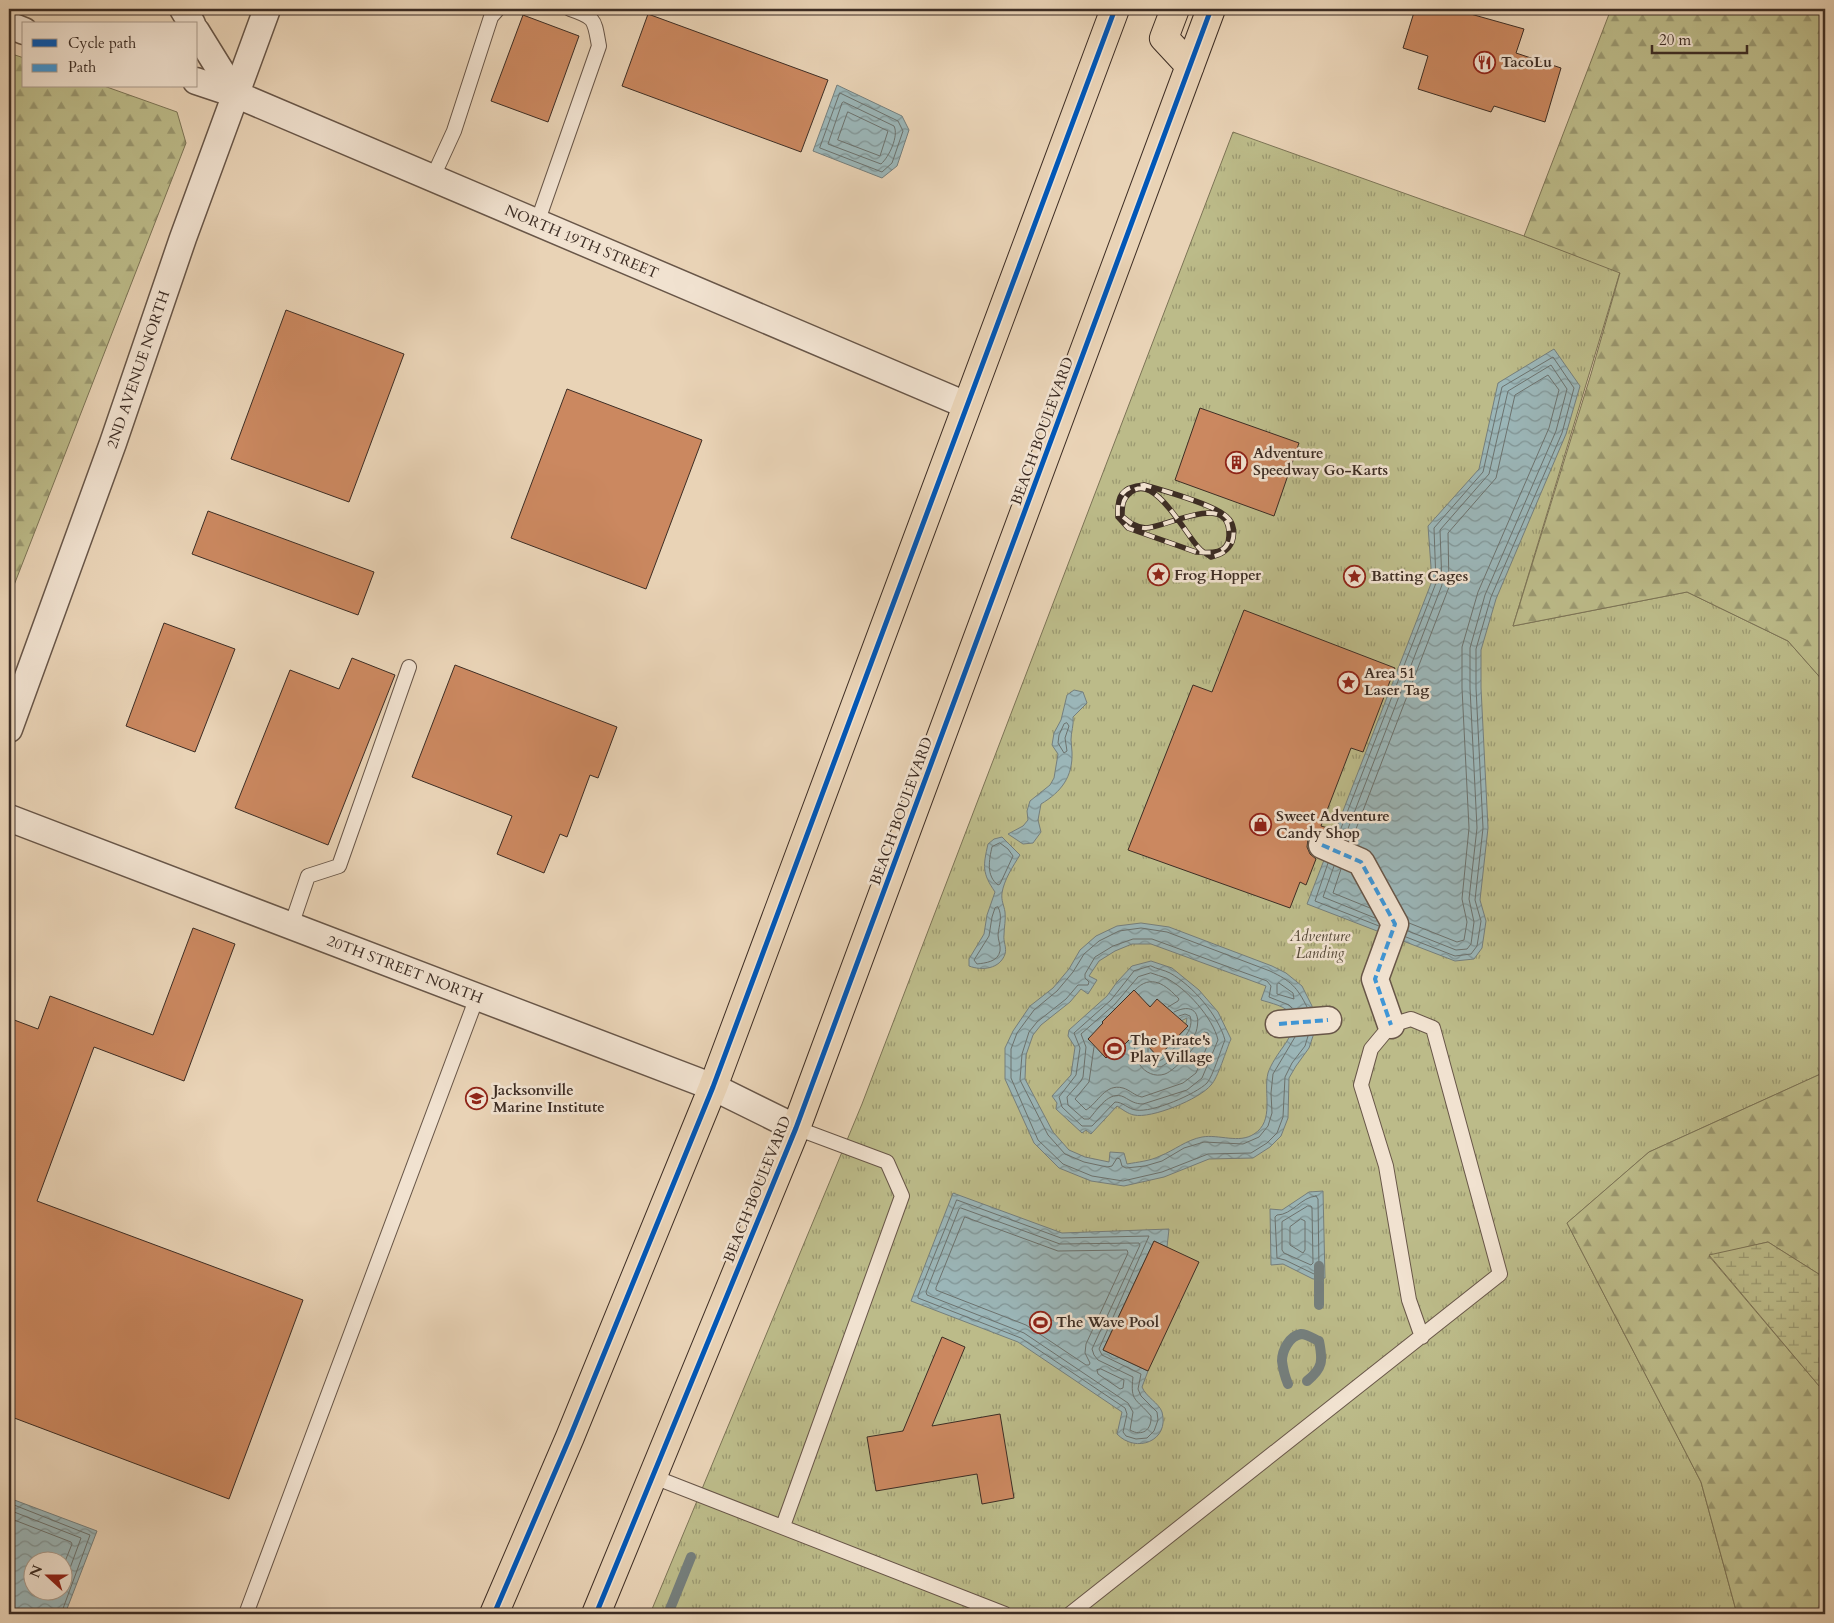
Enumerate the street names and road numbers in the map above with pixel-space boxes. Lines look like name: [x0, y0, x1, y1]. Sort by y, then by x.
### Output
street label: NORTH 19TH STREET: [502, 200, 662, 283]
street label: 2ND AVENUE NORTH: [102, 287, 174, 451]
street label: BEACH BOULEVARD: [1006, 354, 1078, 508]
street label: BEACH BOULEVARD: [865, 734, 937, 888]
street label: 20TH STREET NORTH: [324, 931, 486, 1008]
street label: BEACH BOULEVARD: [718, 1113, 796, 1265]

